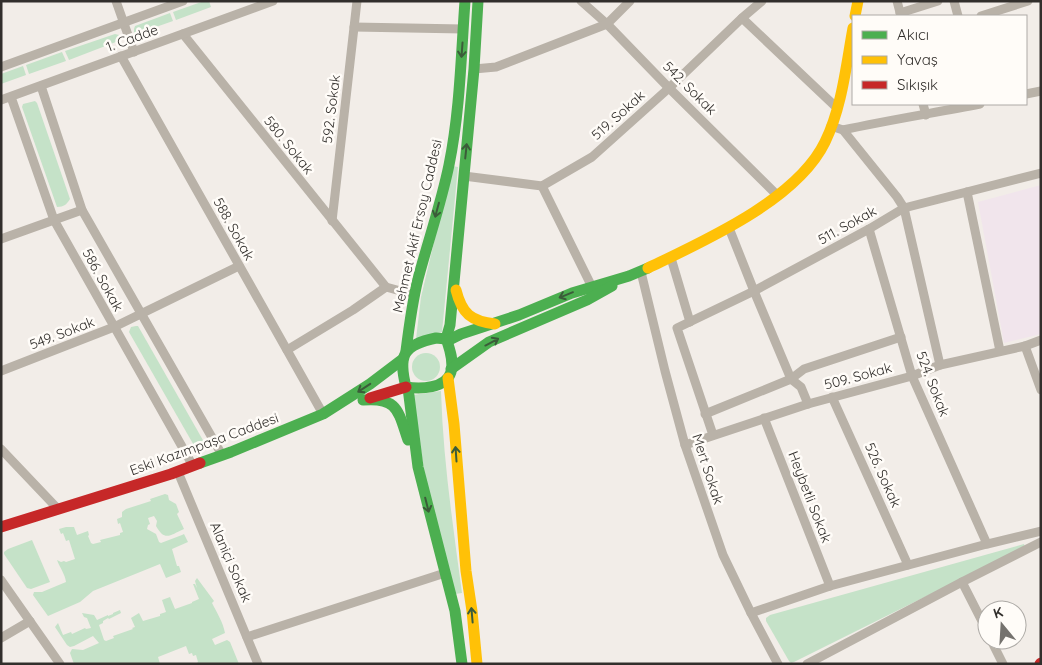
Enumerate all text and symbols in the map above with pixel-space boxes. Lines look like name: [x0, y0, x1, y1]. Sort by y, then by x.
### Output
legend: [852, 15, 1027, 105]
street label: 1. Cadde: [104, 20, 161, 56]
text: Akıcı: [897, 25, 929, 44]
one-way arrow: [457, 42, 466, 58]
text: Yavaş: [897, 50, 938, 69]
street label: 542. Sokak: [659, 57, 721, 119]
street label: 592. Sokak: [318, 74, 344, 144]
text: Sıkışık: [897, 75, 938, 94]
street label: 519. Sokak: [587, 86, 649, 144]
street label: 580. Sokak: [260, 112, 318, 178]
street label: Mehmet Akif Ersoy Caddesi: [388, 138, 446, 314]
one-way arrow: [461, 143, 471, 159]
street label: 588. Sokak: [209, 195, 259, 263]
one-way arrow: [432, 202, 442, 218]
street label: 511. Sokak: [815, 202, 879, 248]
street label: 586. Sokak: [78, 246, 128, 314]
one-way arrow: [559, 291, 574, 301]
street label: 549. Sokak: [27, 312, 97, 354]
one-way arrow: [484, 337, 499, 347]
street label: 524. Sokak: [912, 349, 954, 419]
street label: 509. Sokak: [822, 358, 894, 394]
one-way arrow: [357, 383, 371, 393]
street label: Eski Kazımpaşa Caddesi: [127, 409, 281, 479]
street label: Mert Sokak: [688, 431, 728, 507]
street label: 526. Sokak: [861, 440, 905, 510]
one-way arrow: [451, 446, 460, 462]
street label: Heybetli Sokak: [784, 449, 836, 545]
one-way arrow: [423, 496, 432, 512]
street label: Alaniçi Sokak: [206, 519, 256, 605]
north arrow: [977, 600, 1027, 650]
text: K: [991, 603, 1005, 623]
one-way arrow: [467, 608, 477, 624]

